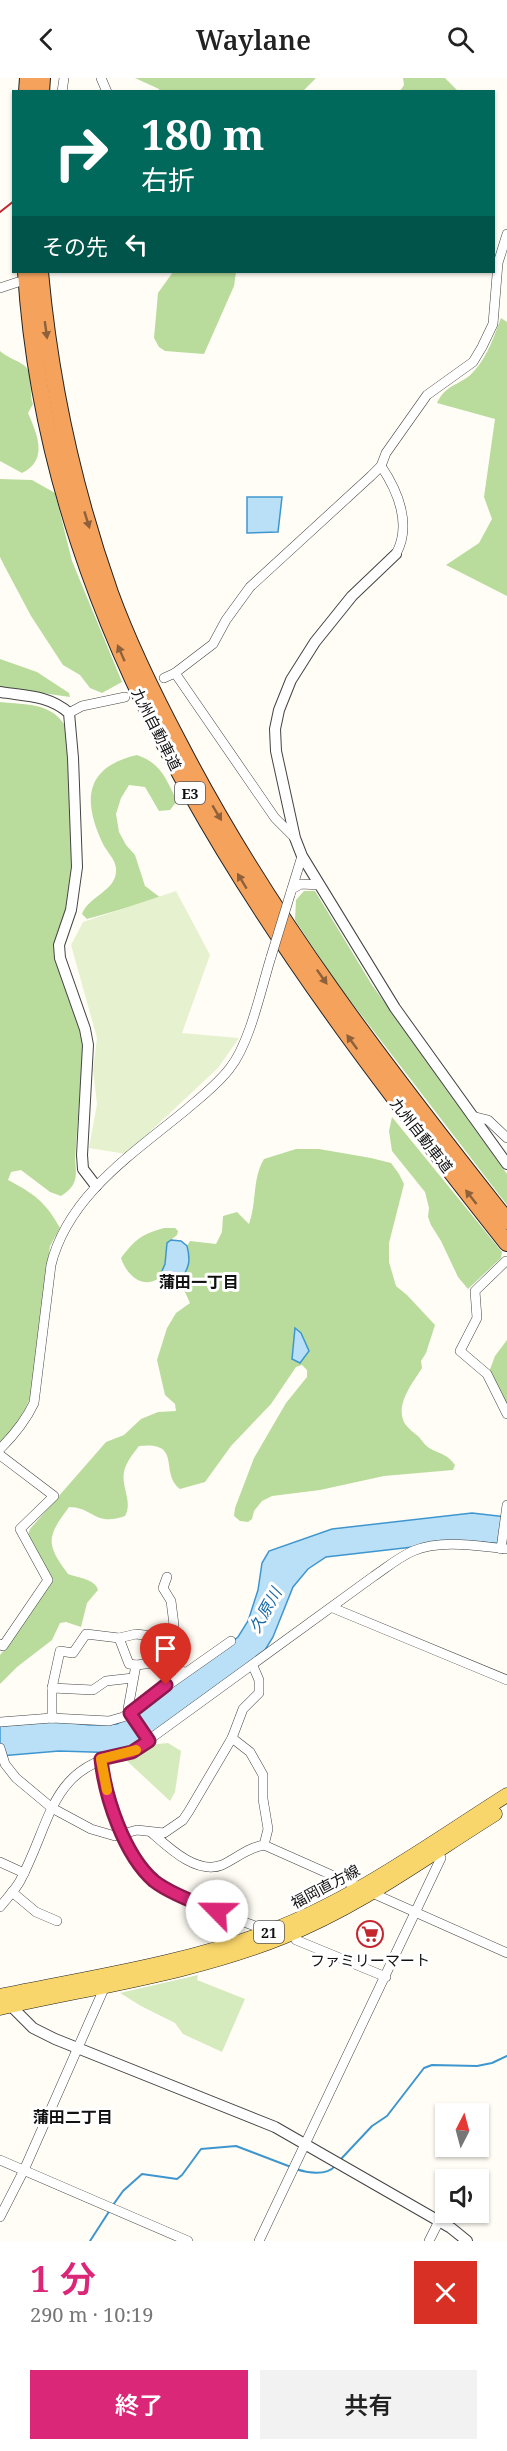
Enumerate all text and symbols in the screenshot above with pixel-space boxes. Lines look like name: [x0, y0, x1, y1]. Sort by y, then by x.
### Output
text: Waylane: [196, 21, 311, 58]
icon: back: [30, 23, 63, 56]
icon: search: [444, 23, 477, 56]
text: 180 m: [141, 105, 265, 162]
icon: right: [42, 114, 120, 192]
text: 右折: [141, 161, 195, 198]
icon: left: [120, 228, 153, 261]
text: その先: [42, 231, 108, 261]
one-way arrow: [42, 320, 51, 339]
one-way arrow: [82, 511, 92, 529]
one-way arrow: [116, 644, 126, 662]
street label: 九州自動車道: [128, 684, 186, 774]
road number: E3: [175, 782, 205, 804]
one-way arrow: [211, 805, 222, 821]
one-way arrow: [237, 873, 248, 889]
one-way arrow: [316, 968, 328, 984]
one-way arrow: [346, 1035, 358, 1051]
street label: 九州自動車道: [386, 1093, 458, 1177]
one-way arrow: [465, 1189, 477, 1204]
district label: 蒲田一丁目: [159, 1271, 239, 1293]
water label: 久原川: [244, 1582, 287, 1636]
pin: [140, 1623, 191, 1685]
icon: arrive: [149, 1632, 182, 1665]
street label: 福岡直方線: [287, 1860, 363, 1912]
position arrow: [185, 1879, 249, 1943]
supermarket icon: ファミリーマート: [355, 1919, 385, 1949]
road number: 21: [254, 1921, 284, 1943]
place label: ファミリーマート: [310, 1950, 430, 1970]
north arrow: [435, 2103, 489, 2157]
map controls: [435, 2103, 489, 2223]
district label: 蒲田二丁目: [33, 2106, 113, 2128]
button: sound: [435, 2169, 489, 2223]
text: 1 分: [30, 2254, 96, 2303]
button: close: [414, 2261, 477, 2324]
text: 290 m · 10:19: [30, 2301, 153, 2328]
button: 終了: [30, 2370, 248, 2439]
button: 共有: [260, 2370, 477, 2439]

